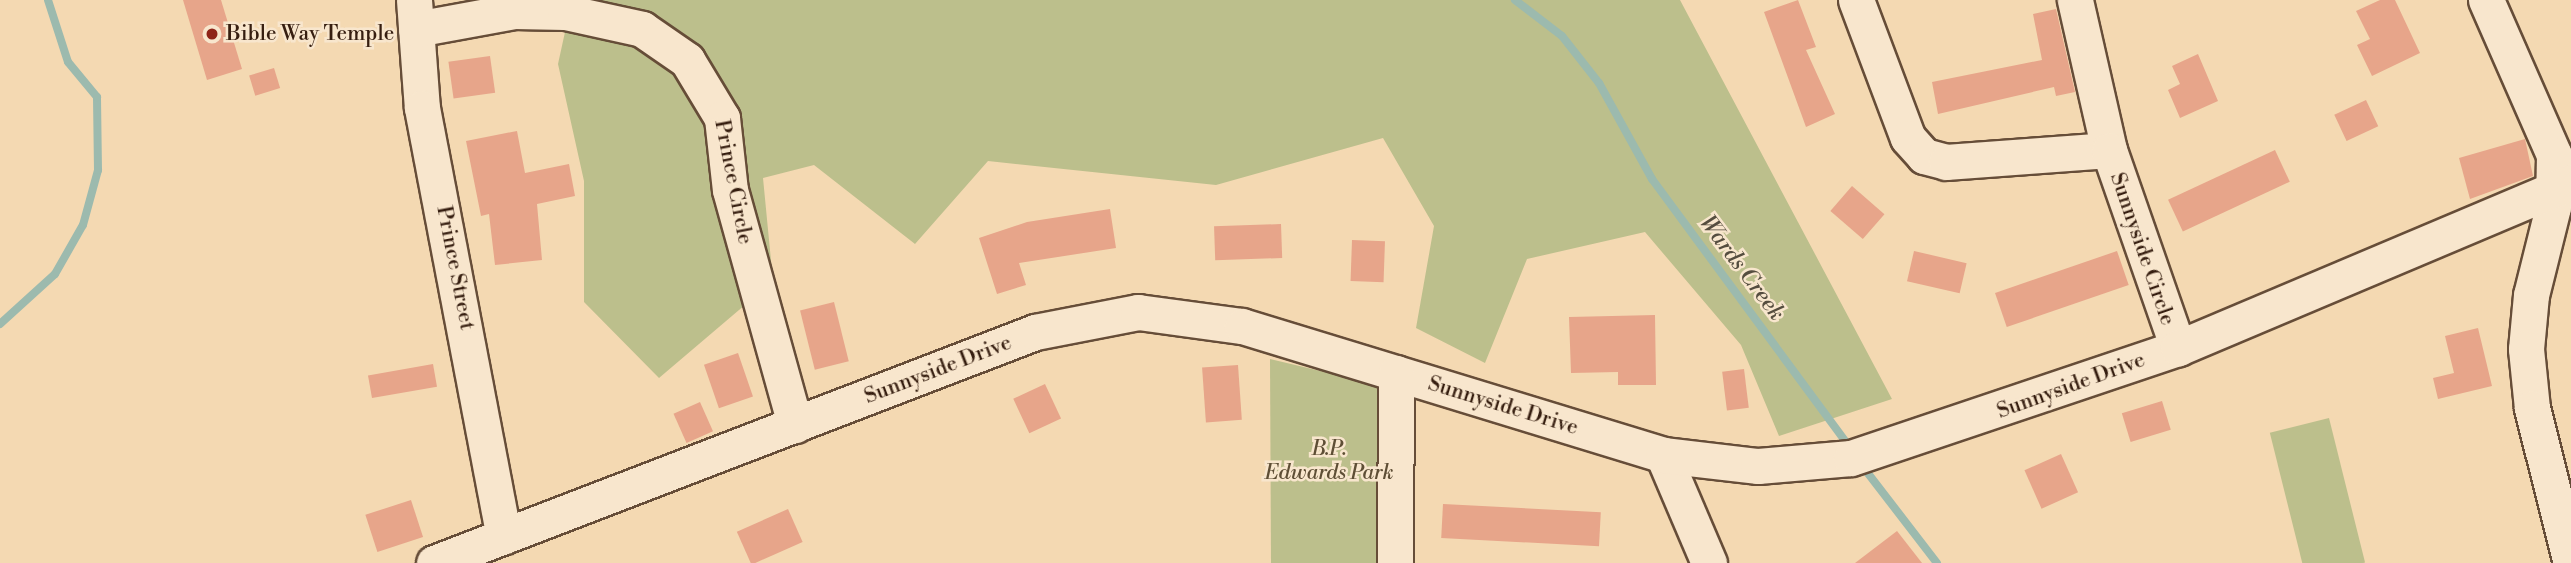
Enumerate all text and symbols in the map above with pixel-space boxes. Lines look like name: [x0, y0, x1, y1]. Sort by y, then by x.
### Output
place label: Bible Way Temple: [226, 21, 394, 47]
marker: Bible Way Temple: [204, 26, 220, 42]
street label: Prince Circle: [709, 118, 757, 246]
street label: Sunnyside Circle: [2104, 169, 2180, 329]
street label: Prince Street: [431, 204, 479, 332]
water label: Wards Creek: [1694, 210, 1790, 326]
street label: Sunnyside Drive: [861, 330, 1015, 410]
street label: Sunnyside Drive: [1994, 348, 2148, 424]
street label: Sunnyside Drive: [1425, 371, 1581, 441]
park label: B.P. Edwards Park: [1265, 436, 1393, 486]

